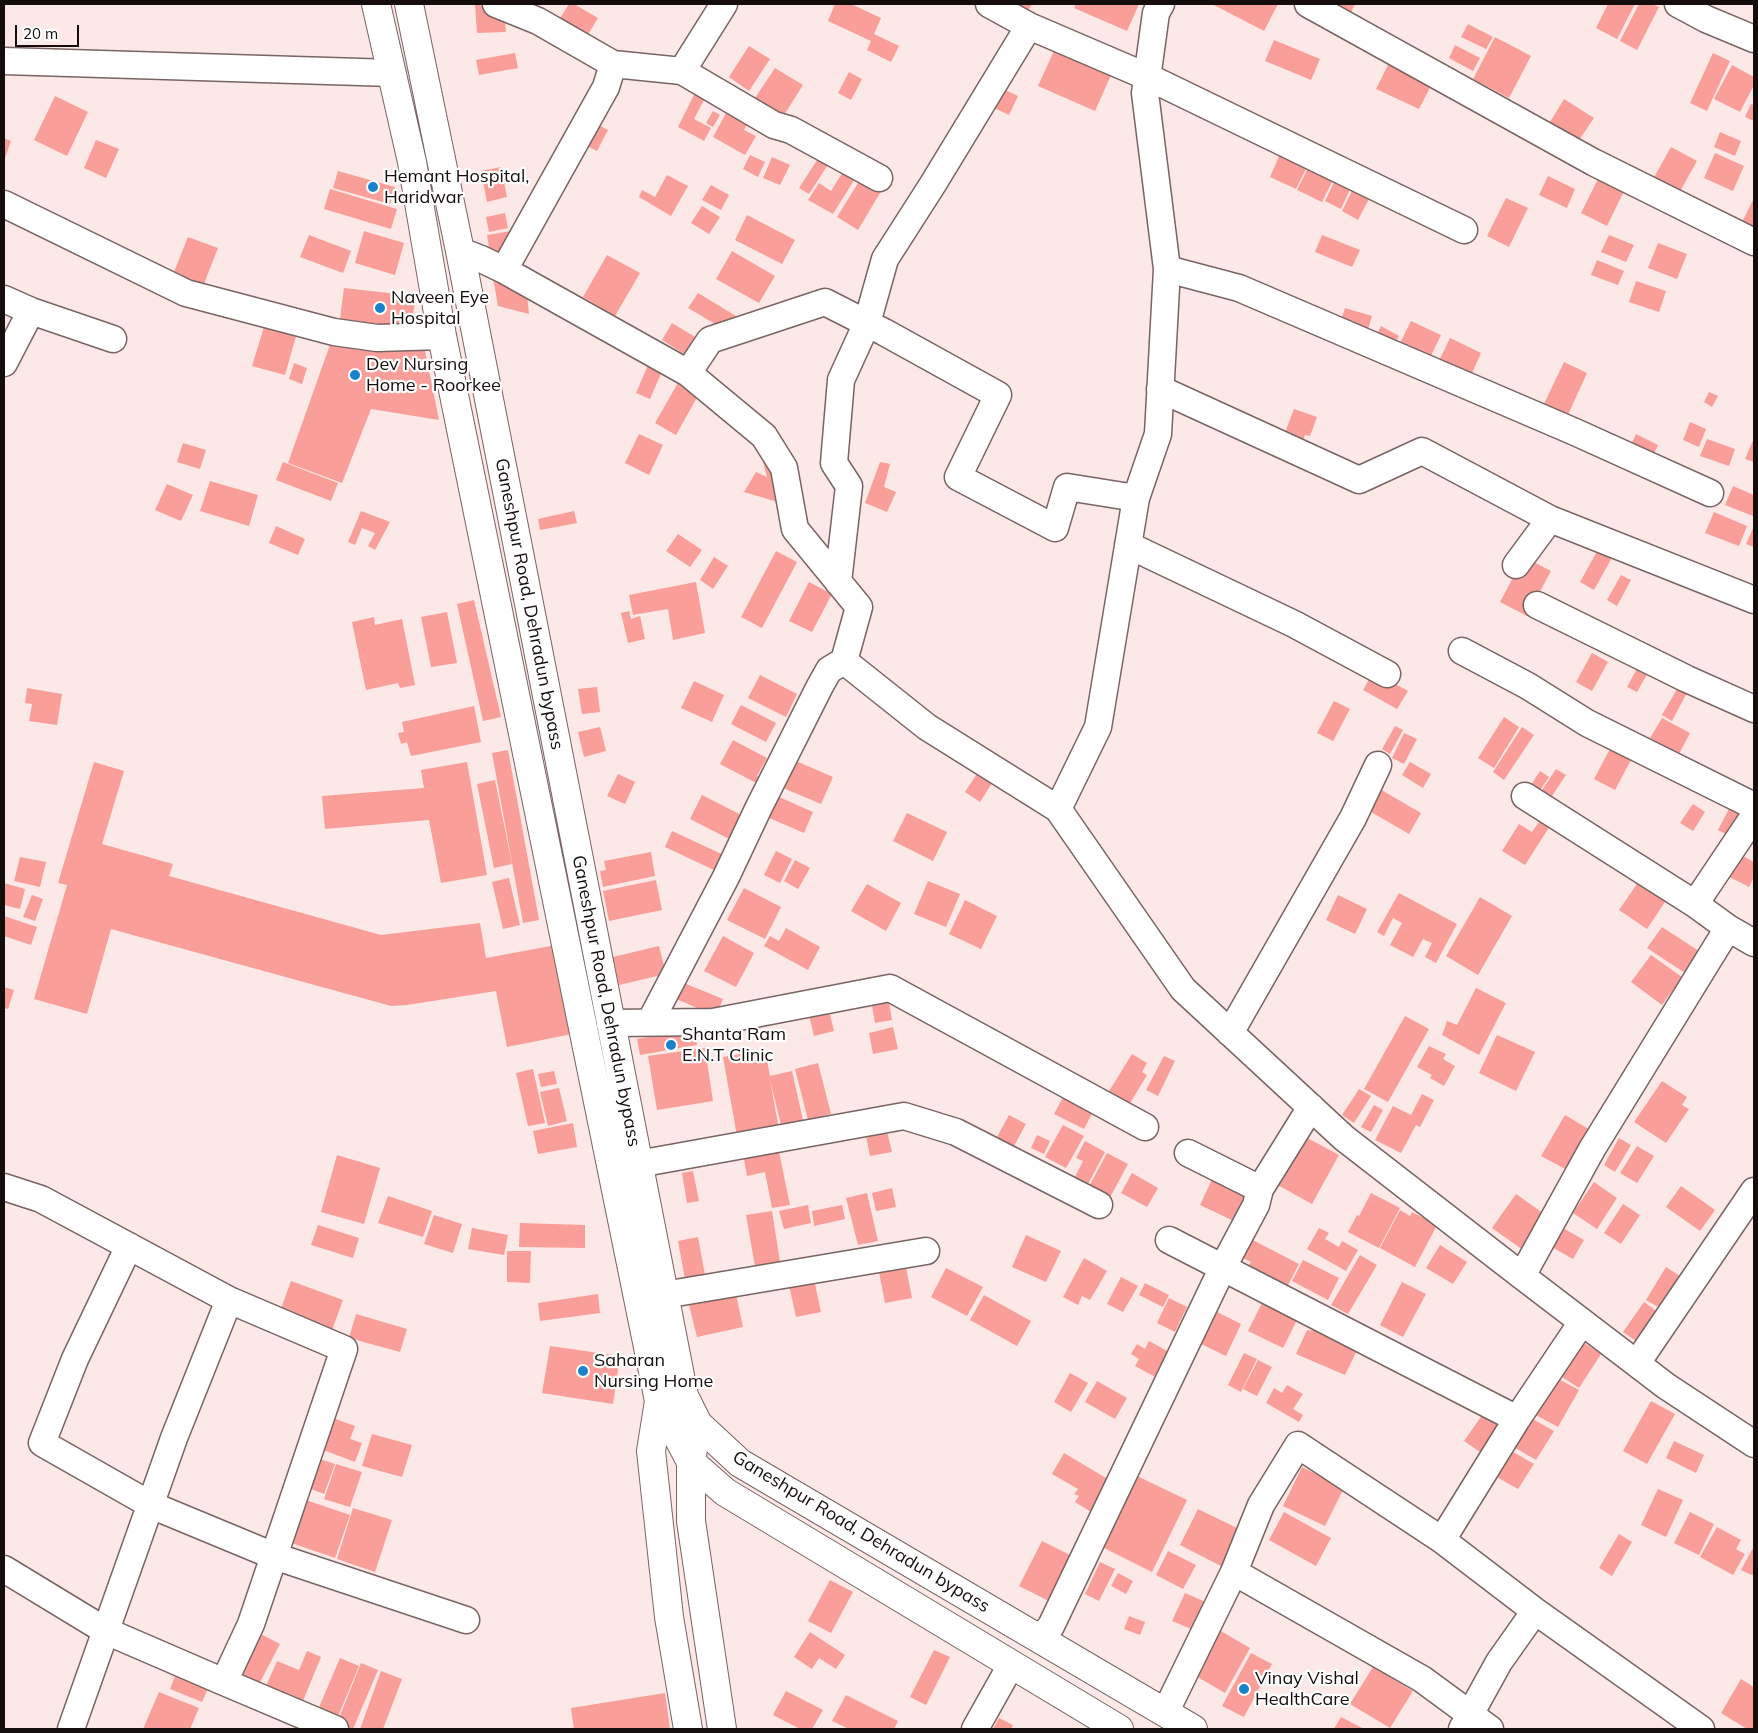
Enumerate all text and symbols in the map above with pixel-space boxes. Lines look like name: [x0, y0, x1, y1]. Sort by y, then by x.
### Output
scale bar: [18, 15, 81, 47]
text: 20 m: [23, 24, 58, 43]
place label: Hemant Hospital, Haridwar: [384, 166, 529, 208]
marker: Hemant Hospital, Haridwar: [366, 180, 380, 194]
place label: Naveen Eye Hospital: [391, 287, 489, 330]
marker: Naveen Eye Hospital: [373, 301, 387, 315]
place label: Dev Nursing Home - Roorkee: [366, 354, 501, 396]
marker: Dev Nursing Home - Roorkee: [348, 368, 362, 382]
street label: Ganeshpur Road, Dehradun bypass: [490, 457, 568, 751]
street label: Ganeshpur Road, Dehradun bypass: [567, 854, 645, 1148]
place label: Shanta Ram E.N.T Clinic: [682, 1024, 786, 1066]
marker: Shanta Ram E.N.T Clinic: [664, 1038, 678, 1052]
place label: Saharan Nursing Home: [594, 1350, 713, 1392]
marker: Saharan Nursing Home: [576, 1364, 590, 1378]
street label: Ganeshpur Road, Dehradun bypass: [728, 1446, 994, 1618]
place label: Vinay Vishal HealthCare: [1255, 1668, 1359, 1710]
marker: Vinay Vishal HealthCare: [1237, 1682, 1251, 1696]

